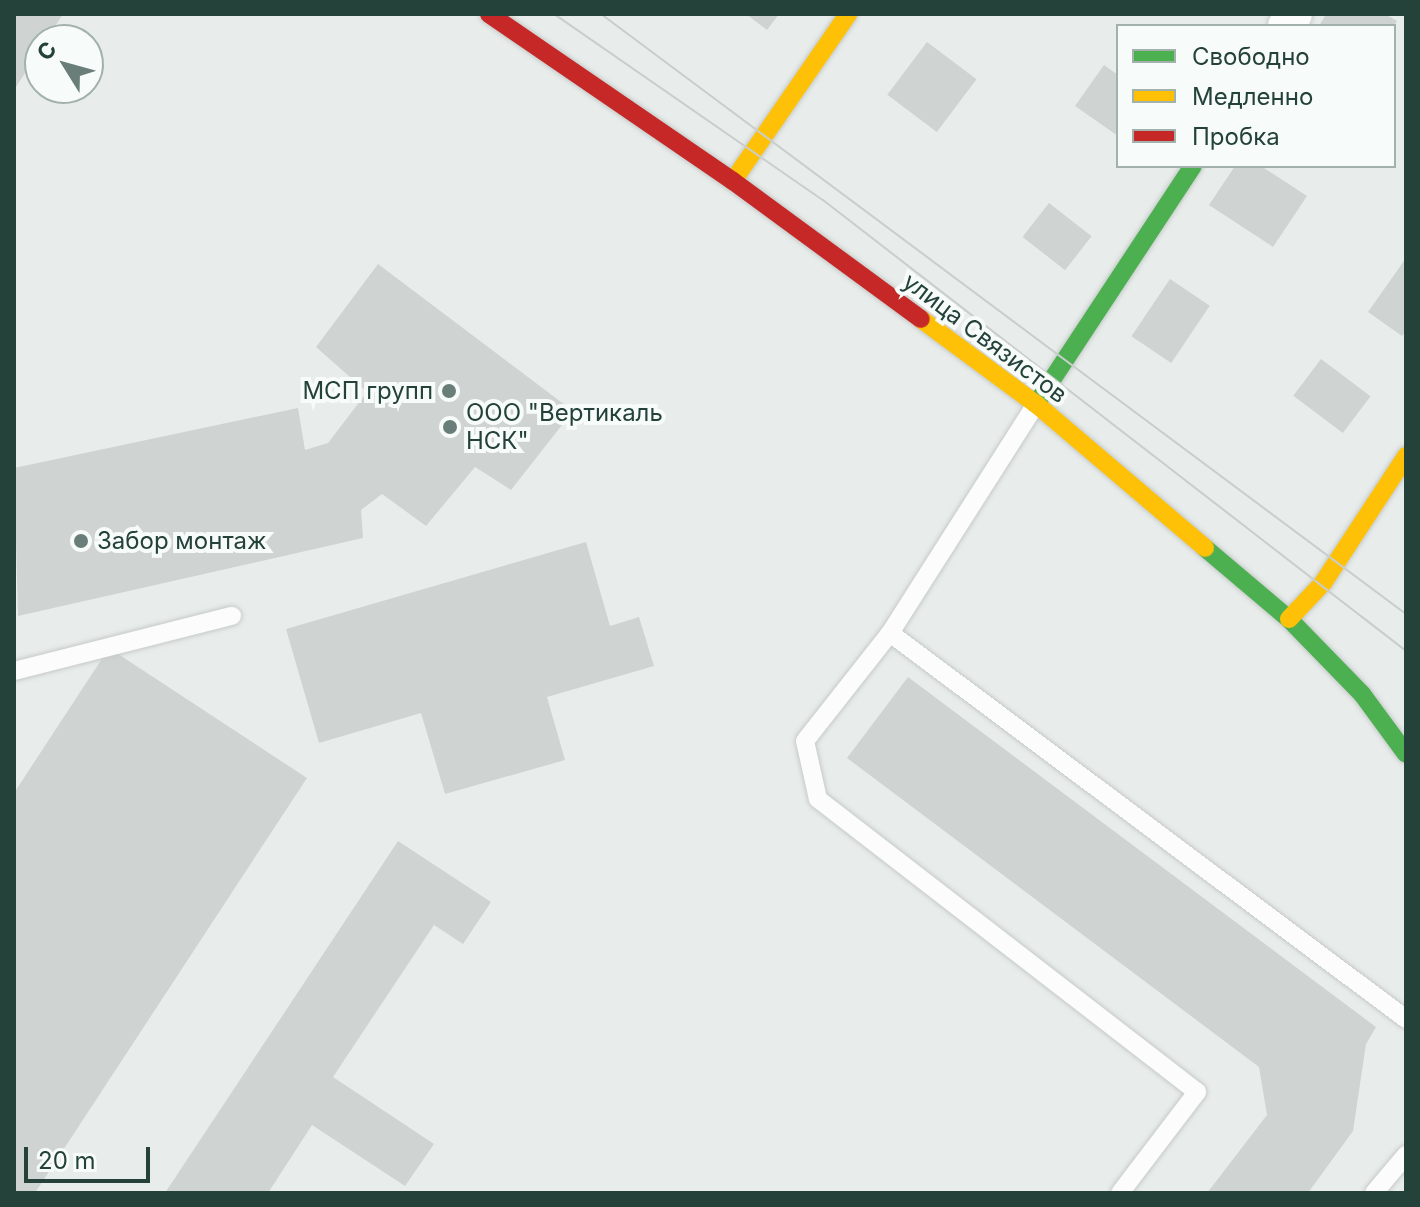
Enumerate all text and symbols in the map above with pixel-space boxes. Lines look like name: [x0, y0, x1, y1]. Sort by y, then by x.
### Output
north arrow: [24, 24, 104, 104]
legend: [1116, 24, 1396, 168]
text: С: [31, 36, 62, 65]
text: Свободно: [1192, 42, 1310, 71]
text: Медленно: [1192, 82, 1313, 111]
text: Пробка: [1192, 122, 1280, 151]
street label: улица Связистов: [897, 267, 1073, 409]
place label: МСП групп: [302, 377, 433, 405]
marker: МСП групп: [440, 382, 458, 400]
place label: ООО "Вертикаль НСК": [466, 399, 663, 455]
marker: ООО "Вертикаль НСК": [441, 418, 459, 436]
place label: Забор монтаж: [97, 527, 267, 555]
marker: Забор монтаж: [72, 532, 90, 550]
scale bar: [28, 1131, 154, 1181]
text: 20 m: [38, 1146, 96, 1175]

